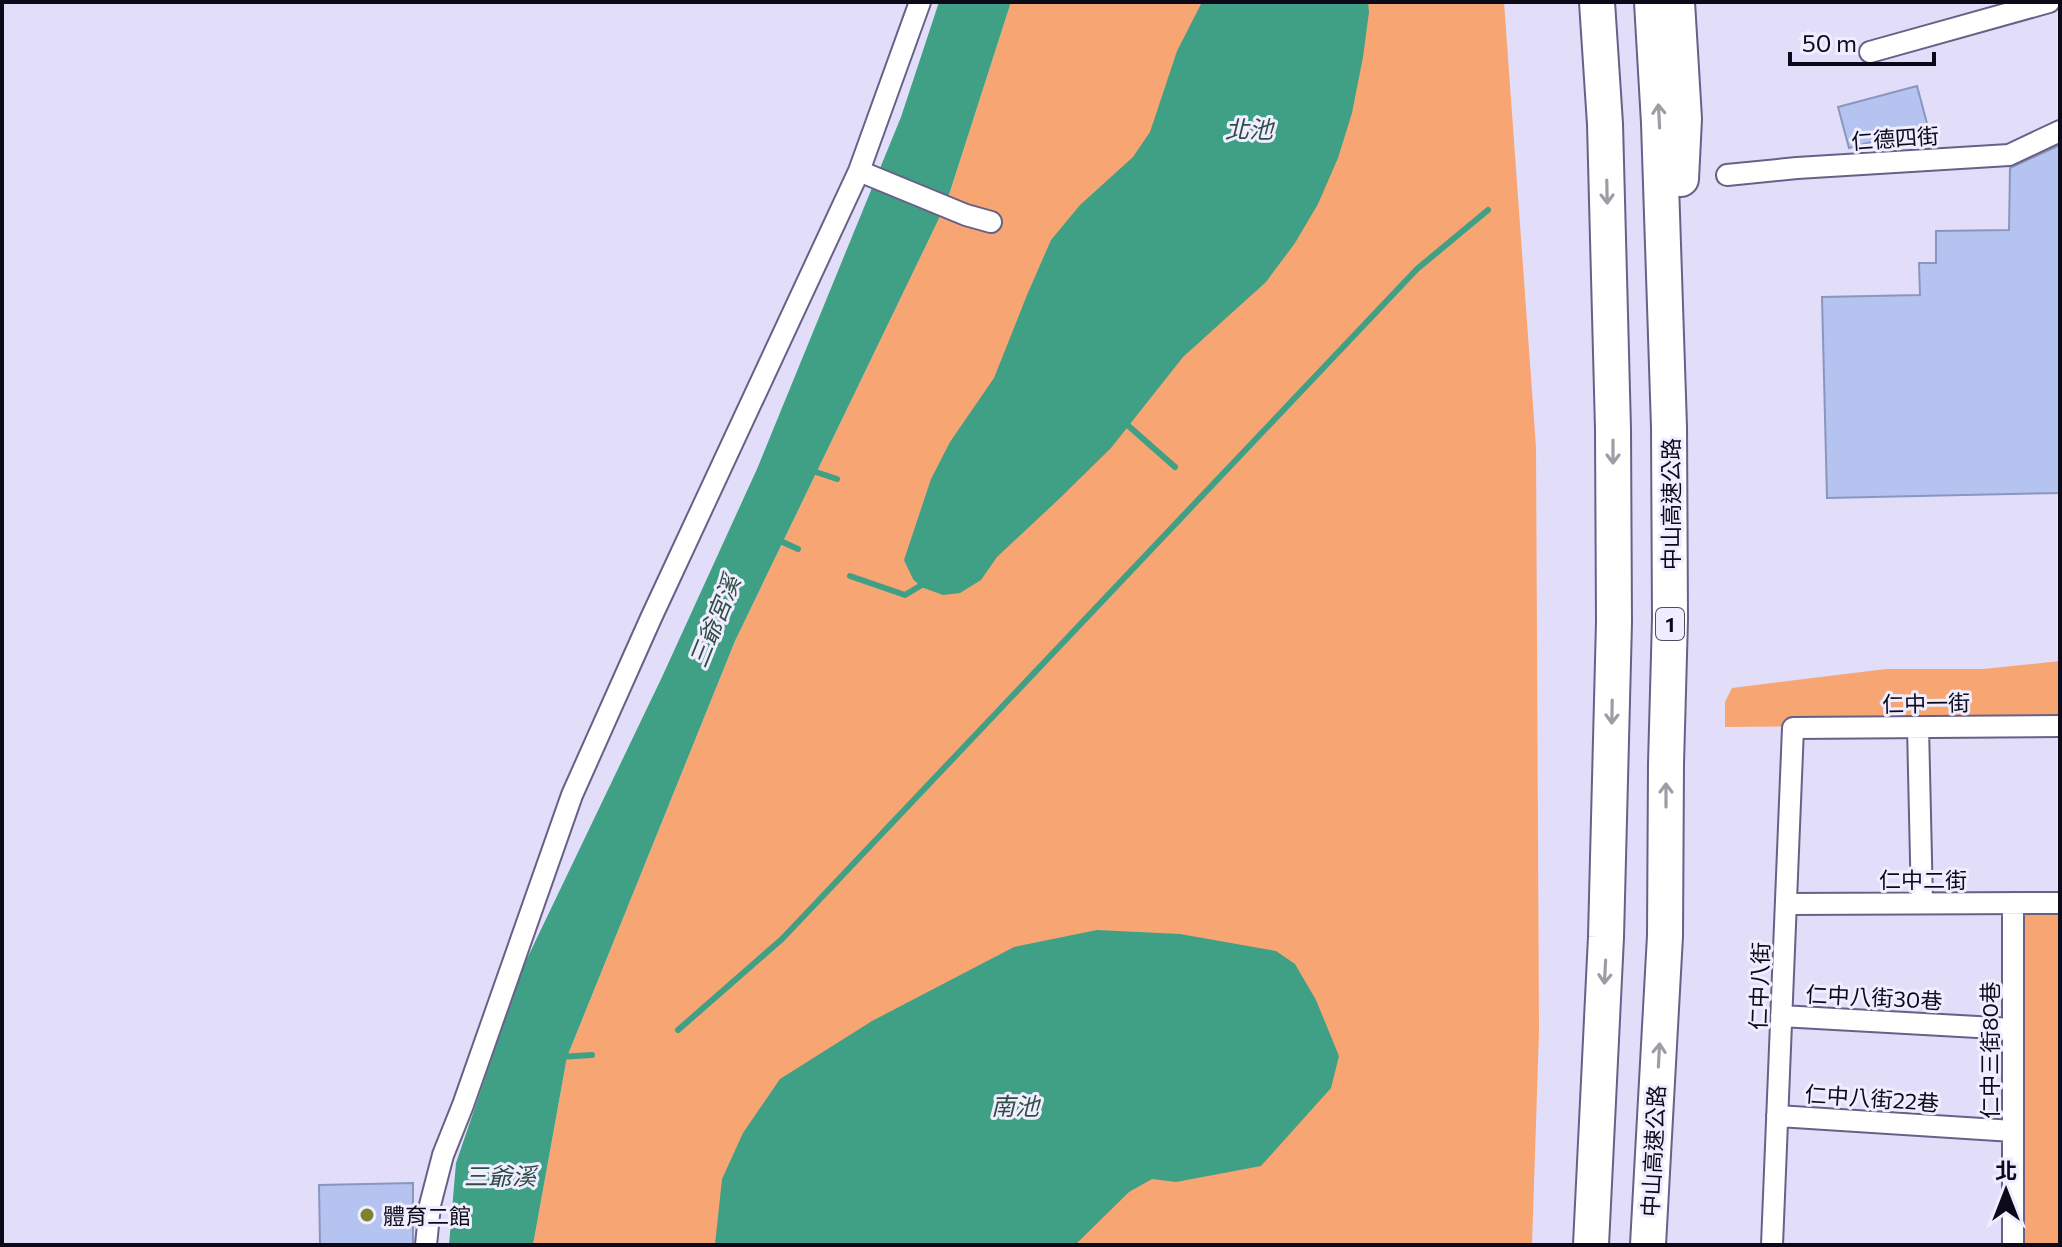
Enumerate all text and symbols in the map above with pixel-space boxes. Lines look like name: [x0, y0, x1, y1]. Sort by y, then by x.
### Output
scale bar: [1790, 16, 1934, 66]
text: 50 m: [1802, 28, 1857, 57]
one-way arrow: [1651, 103, 1666, 130]
water label: 北池: [1225, 114, 1276, 143]
street label: 仁德四街: [1850, 121, 1940, 155]
one-way arrow: [1599, 178, 1615, 205]
one-way arrow: [1605, 438, 1621, 465]
street label: 中山高速公路: [1657, 438, 1684, 570]
water label: 三爺宮溪: [683, 568, 747, 671]
road number: 1: [1656, 608, 1684, 640]
street label: 仁中一街: [1882, 689, 1970, 717]
one-way arrow: [1604, 698, 1619, 725]
one-way arrow: [1658, 782, 1674, 809]
street label: 仁中二街: [1879, 866, 1967, 893]
street label: 仁中八街: [1744, 942, 1774, 1030]
one-way arrow: [1597, 958, 1612, 984]
street label: 仁中八街30巷: [1805, 980, 1943, 1014]
street label: 仁中三街80巷: [1976, 981, 2003, 1119]
one-way arrow: [1651, 1042, 1666, 1069]
street label: 仁中八街22巷: [1804, 1080, 1940, 1116]
street label: 中山高速公路: [1636, 1084, 1670, 1218]
water label: 南池: [991, 1091, 1042, 1120]
north arrow: [1966, 1151, 2046, 1231]
text: 北: [1995, 1157, 2017, 1184]
water label: 三爺溪: [464, 1161, 539, 1190]
place label: 體育二館: [383, 1202, 471, 1229]
marker: 體育二館: [358, 1206, 376, 1224]

